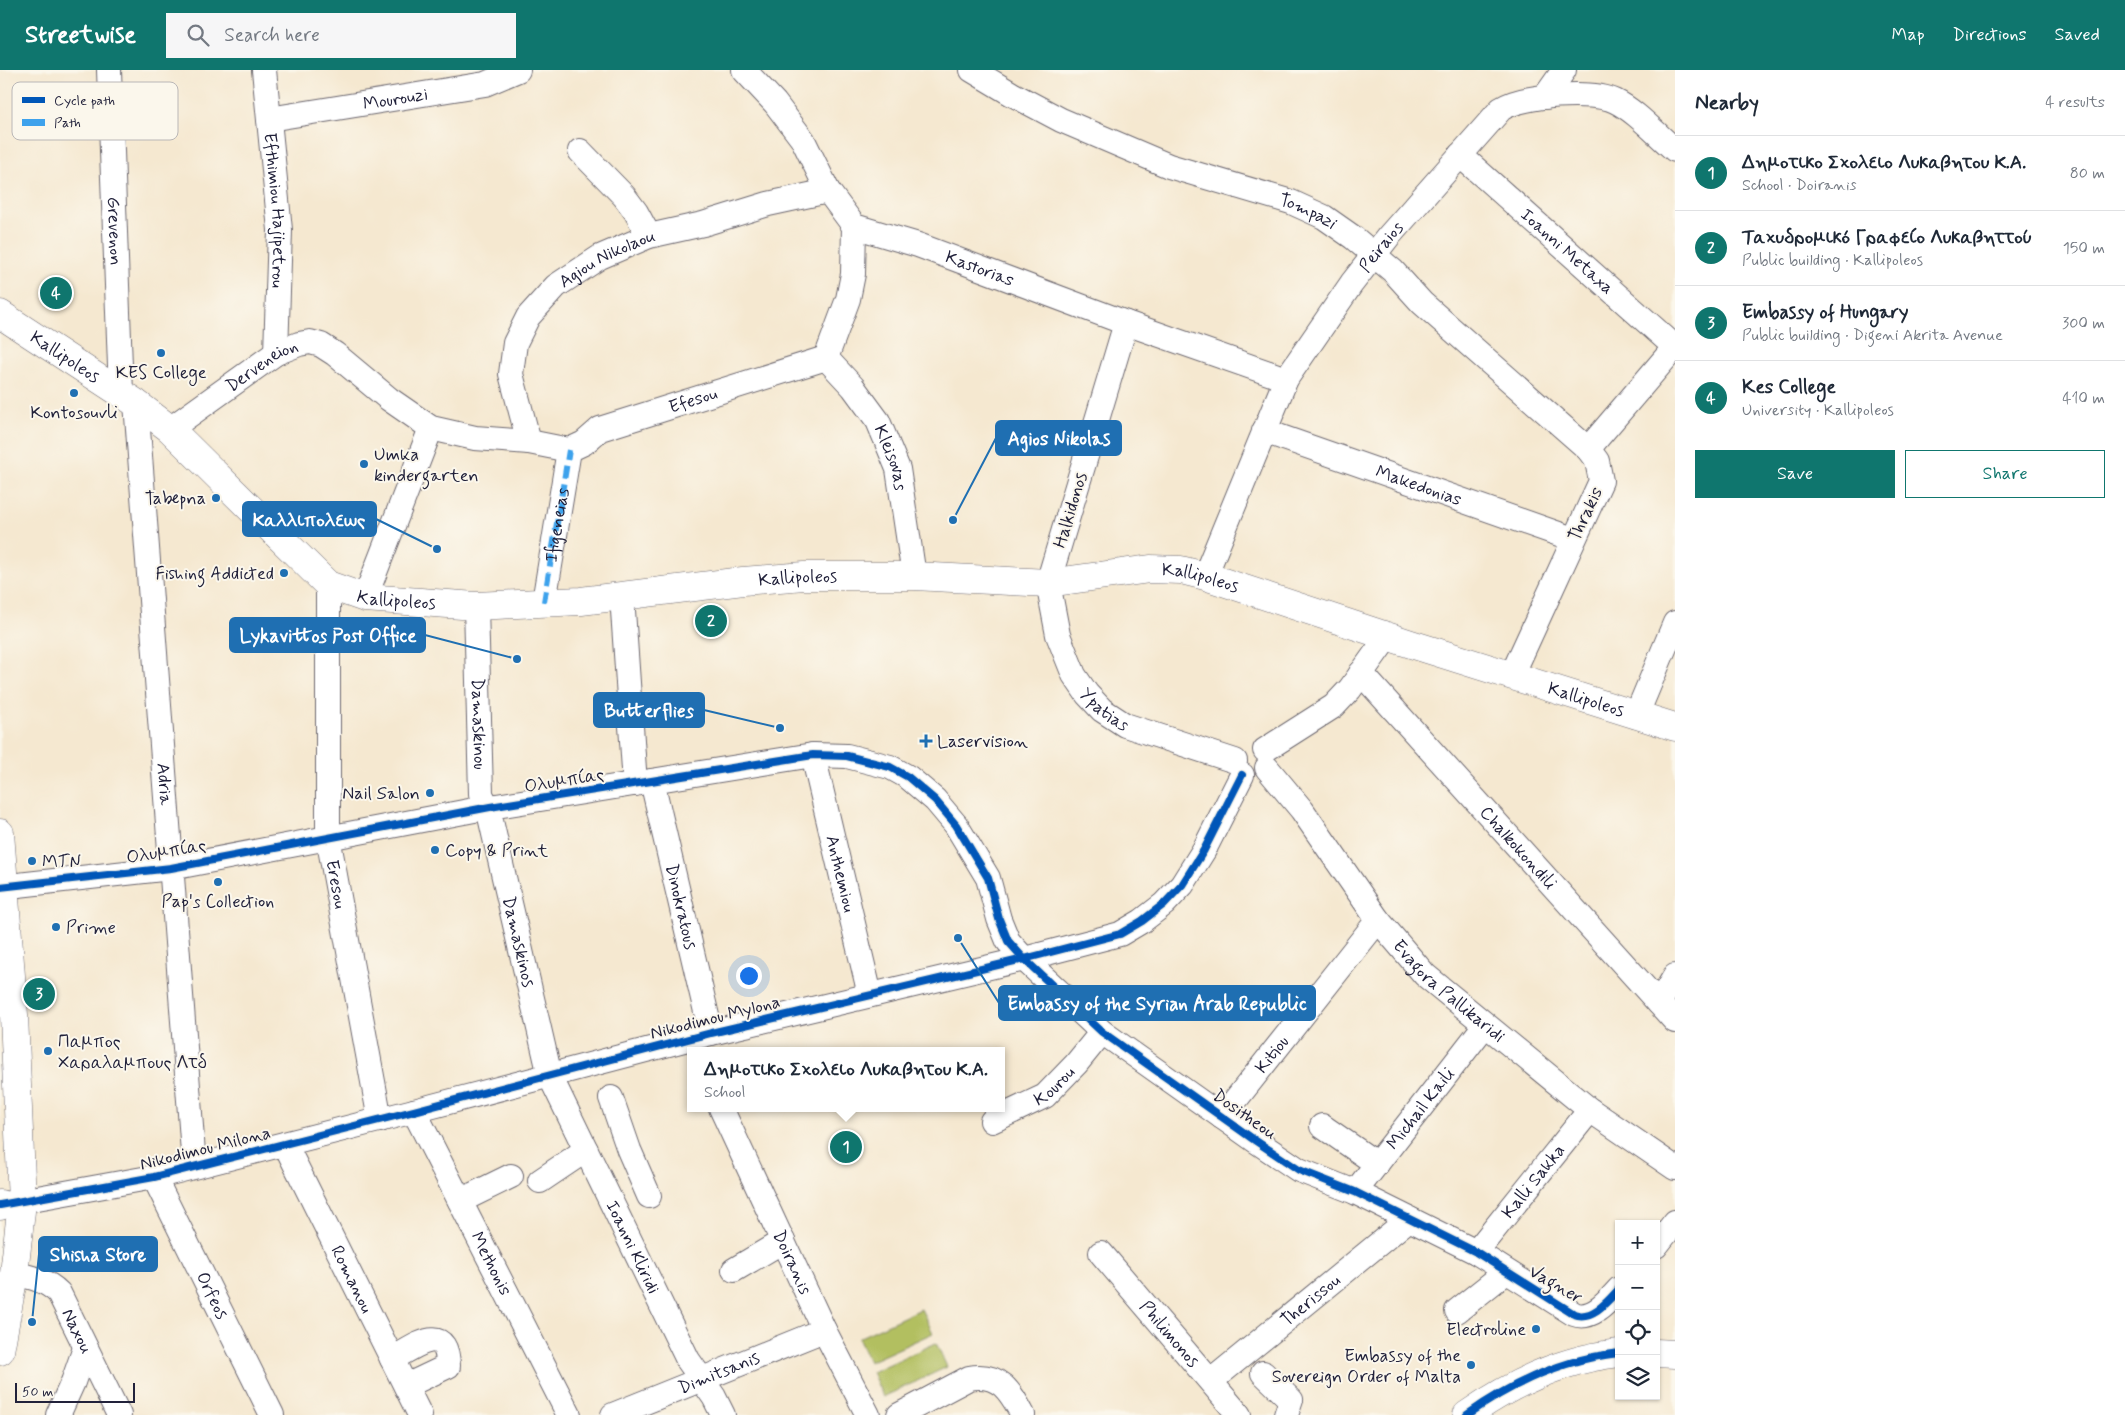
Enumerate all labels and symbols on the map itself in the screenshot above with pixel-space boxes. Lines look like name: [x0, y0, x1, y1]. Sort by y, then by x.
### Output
legend: [12, 82, 178, 140]
street label: Mourouzi: [361, 82, 430, 117]
text: Cycle path: [54, 92, 115, 110]
text: Path: [54, 114, 81, 132]
street label: Efthimiou Hajipetrou: [257, 132, 291, 289]
street label: Tompazi: [1276, 188, 1342, 236]
street label: Grevenon: [101, 196, 127, 266]
street label: Ioanni Metaxa: [1515, 203, 1619, 300]
street label: Peiraios: [1354, 216, 1409, 278]
street label: Agiou Nikolaou: [554, 224, 658, 294]
street label: Kastorias: [942, 245, 1017, 293]
pin: 4: [40, 274, 72, 312]
street label: Kallipoleos: [25, 326, 104, 389]
street label: Derveneion: [221, 335, 302, 398]
marker: KES College: [155, 347, 167, 359]
place label: KES College: [115, 361, 207, 386]
street label: Efesou: [666, 382, 720, 420]
marker: Kontosouvli: [68, 387, 80, 399]
place label: Kontosouvli: [30, 401, 118, 425]
street label: Kleisovas: [868, 421, 912, 492]
callout: Agios Nikolas: [996, 421, 1121, 455]
text: Agios Nikolas: [1008, 427, 1111, 453]
place label: Umka kindergarten: [374, 443, 479, 490]
marker: Umka kindergarten: [358, 458, 370, 470]
street label: Makedonias: [1372, 460, 1465, 512]
street label: Halkidonos: [1048, 469, 1094, 551]
street label: Thrakis: [1563, 483, 1609, 546]
street label: Ifigeneias: [540, 486, 576, 564]
place label: Tabepna: [145, 487, 206, 511]
marker: Tabepna: [210, 492, 222, 504]
callout: Καλλιπολεως: [243, 502, 376, 536]
text: Καλλιπολεως: [253, 508, 366, 533]
street label: Kallipoleos: [1162, 558, 1242, 599]
place label: Fishing Addicted: [155, 562, 274, 588]
street label: Kallipoleos: [757, 565, 837, 593]
marker: Fishing Addicted: [278, 567, 290, 579]
street label: Kallipoleos: [353, 585, 436, 616]
pin: 2: [695, 602, 727, 640]
callout: Lykavittos Post Office: [230, 618, 425, 652]
text: Lykavittos Post Office: [239, 624, 417, 649]
street label: Kallipoleos: [1545, 677, 1627, 723]
street label: Damaskinou: [465, 678, 491, 770]
street label: Ypatias: [1074, 683, 1134, 738]
callout: Butterflies: [594, 693, 704, 727]
text: Butterflies: [604, 699, 695, 724]
place label: Laservision: [937, 730, 1028, 754]
marker: Laservision: [919, 734, 933, 748]
street label: Adria: [150, 762, 178, 806]
street label: Ολυμπίας: [522, 763, 606, 799]
place label: Nail Salon: [342, 782, 420, 806]
marker: Nail Salon: [424, 787, 436, 799]
street label: Chalkokondili: [1474, 801, 1562, 895]
street label: Anthemiou: [819, 833, 861, 915]
street label: Ολυμπίας: [124, 834, 208, 870]
place label: Copy & Print: [445, 839, 549, 863]
marker: Copy & Print: [429, 844, 441, 856]
place label: MTN: [42, 850, 81, 874]
marker: MTN: [26, 855, 38, 867]
street label: Eresou: [319, 858, 352, 911]
street label: Dinokratous: [659, 862, 702, 952]
marker: Pap's Collection: [212, 876, 224, 888]
place label: Pap's Collection: [162, 890, 274, 914]
street label: Damaskinos: [496, 894, 540, 990]
place label: Prime: [66, 916, 116, 940]
marker: Prime: [50, 921, 62, 933]
street label: Evagora Pallikaridi: [1387, 935, 1509, 1048]
your location: [736, 963, 762, 989]
pin: 3: [23, 975, 55, 1013]
callout: Embassy of the Syrian Arab Republic: [999, 986, 1315, 1020]
street label: Nikodimou Mylona: [648, 990, 783, 1046]
text: Embassy of the Syrian Arab Republic: [1007, 992, 1307, 1017]
place label: Παμπος Χαραλαμπους Λτδ: [58, 1030, 207, 1075]
street label: Kitiou: [1250, 1031, 1295, 1079]
marker: Παμπος Χαραλαμπους Λτδ: [42, 1045, 54, 1057]
street label: Kourou: [1030, 1061, 1081, 1113]
street label: Michail Kaili: [1381, 1063, 1460, 1155]
street label: Dositheou: [1207, 1084, 1282, 1146]
street label: Nikodimou Milona: [137, 1121, 273, 1177]
pin: 1: [830, 1128, 862, 1166]
street label: Kalli Sakka: [1497, 1139, 1571, 1224]
street label: Ioanni Kliridi: [599, 1197, 665, 1298]
street label: Doiranis: [766, 1227, 817, 1299]
street label: Methonis: [464, 1228, 517, 1300]
callout: Shisha Store: [39, 1237, 157, 1271]
street label: Romanou: [324, 1242, 378, 1318]
text: Shisha Store: [50, 1243, 146, 1268]
street label: Vagner: [1523, 1260, 1587, 1312]
street label: Orfeos: [190, 1268, 234, 1323]
street label: Therissou: [1276, 1269, 1346, 1332]
street label: Philimonos: [1134, 1296, 1204, 1373]
street label: Naxou: [55, 1305, 98, 1358]
place label: Electroline: [1446, 1318, 1526, 1342]
marker: Electroline: [1530, 1323, 1542, 1335]
place label: Embassy of the Sovereign Order of Malta: [1272, 1344, 1461, 1389]
street label: Dimitsanis: [675, 1346, 763, 1401]
marker: Embassy of the Sovereign Order of Malta: [1465, 1359, 1477, 1371]
scale bar: [15, 1380, 135, 1403]

